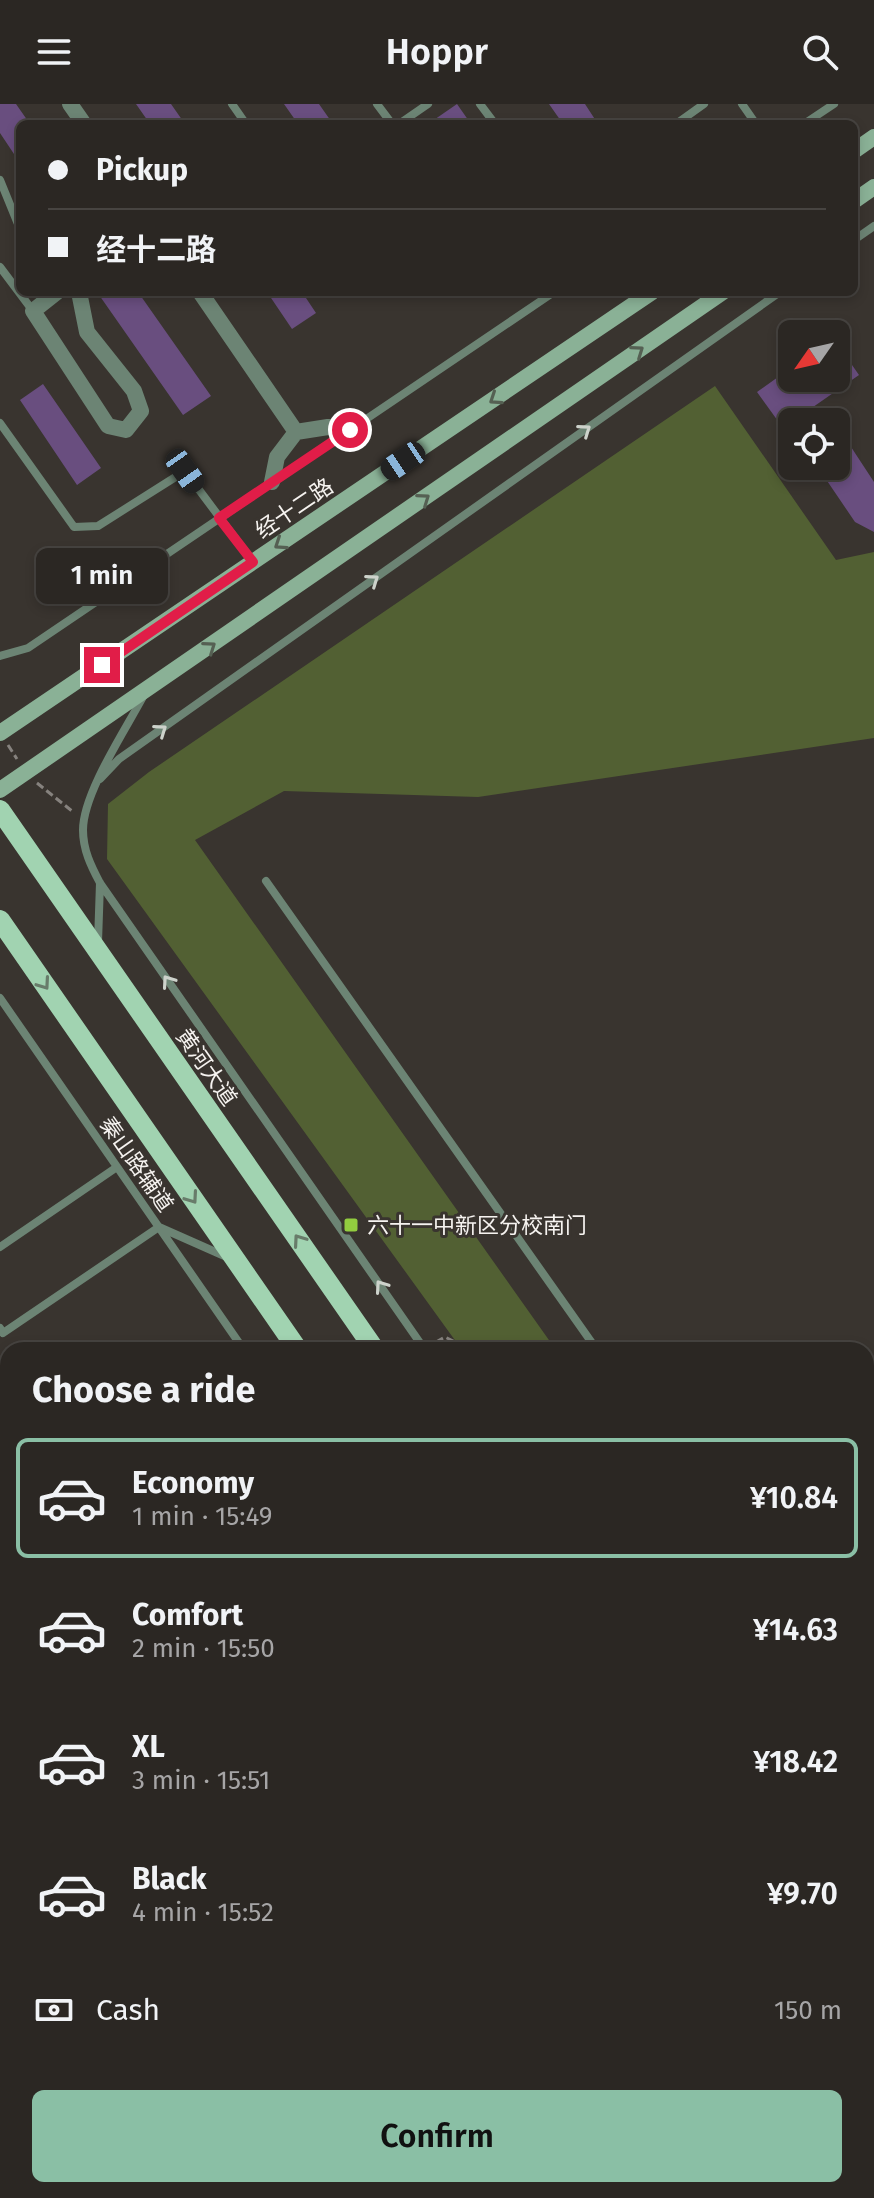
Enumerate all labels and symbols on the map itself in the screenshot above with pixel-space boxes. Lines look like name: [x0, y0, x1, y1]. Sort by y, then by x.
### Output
north arrow: [778, 320, 850, 392]
one-way arrow: [629, 346, 643, 361]
one-way arrow: [489, 389, 503, 404]
route start: [332, 412, 368, 448]
one-way arrow: [577, 425, 591, 440]
car: [376, 438, 430, 484]
car: [161, 444, 209, 498]
street label: 经十二路: [250, 473, 338, 544]
one-way arrow: [415, 494, 429, 509]
one-way arrow: [274, 534, 288, 549]
callout: 1 min: [36, 549, 168, 605]
one-way arrow: [364, 575, 378, 590]
one-way arrow: [202, 642, 216, 657]
route end: [84, 647, 120, 683]
one-way arrow: [152, 725, 166, 740]
one-way arrow: [163, 975, 178, 989]
one-way arrow: [34, 976, 49, 990]
street label: 黄河大道: [170, 1023, 243, 1111]
street label: 秦山路辅道: [94, 1111, 179, 1217]
one-way arrow: [182, 1189, 197, 1203]
place label: 六十一中新区分校南门: [367, 1212, 587, 1239]
marker: 六十一中新区分校南门: [342, 1216, 360, 1234]
one-way arrow: [294, 1235, 309, 1249]
one-way arrow: [376, 1280, 391, 1295]

